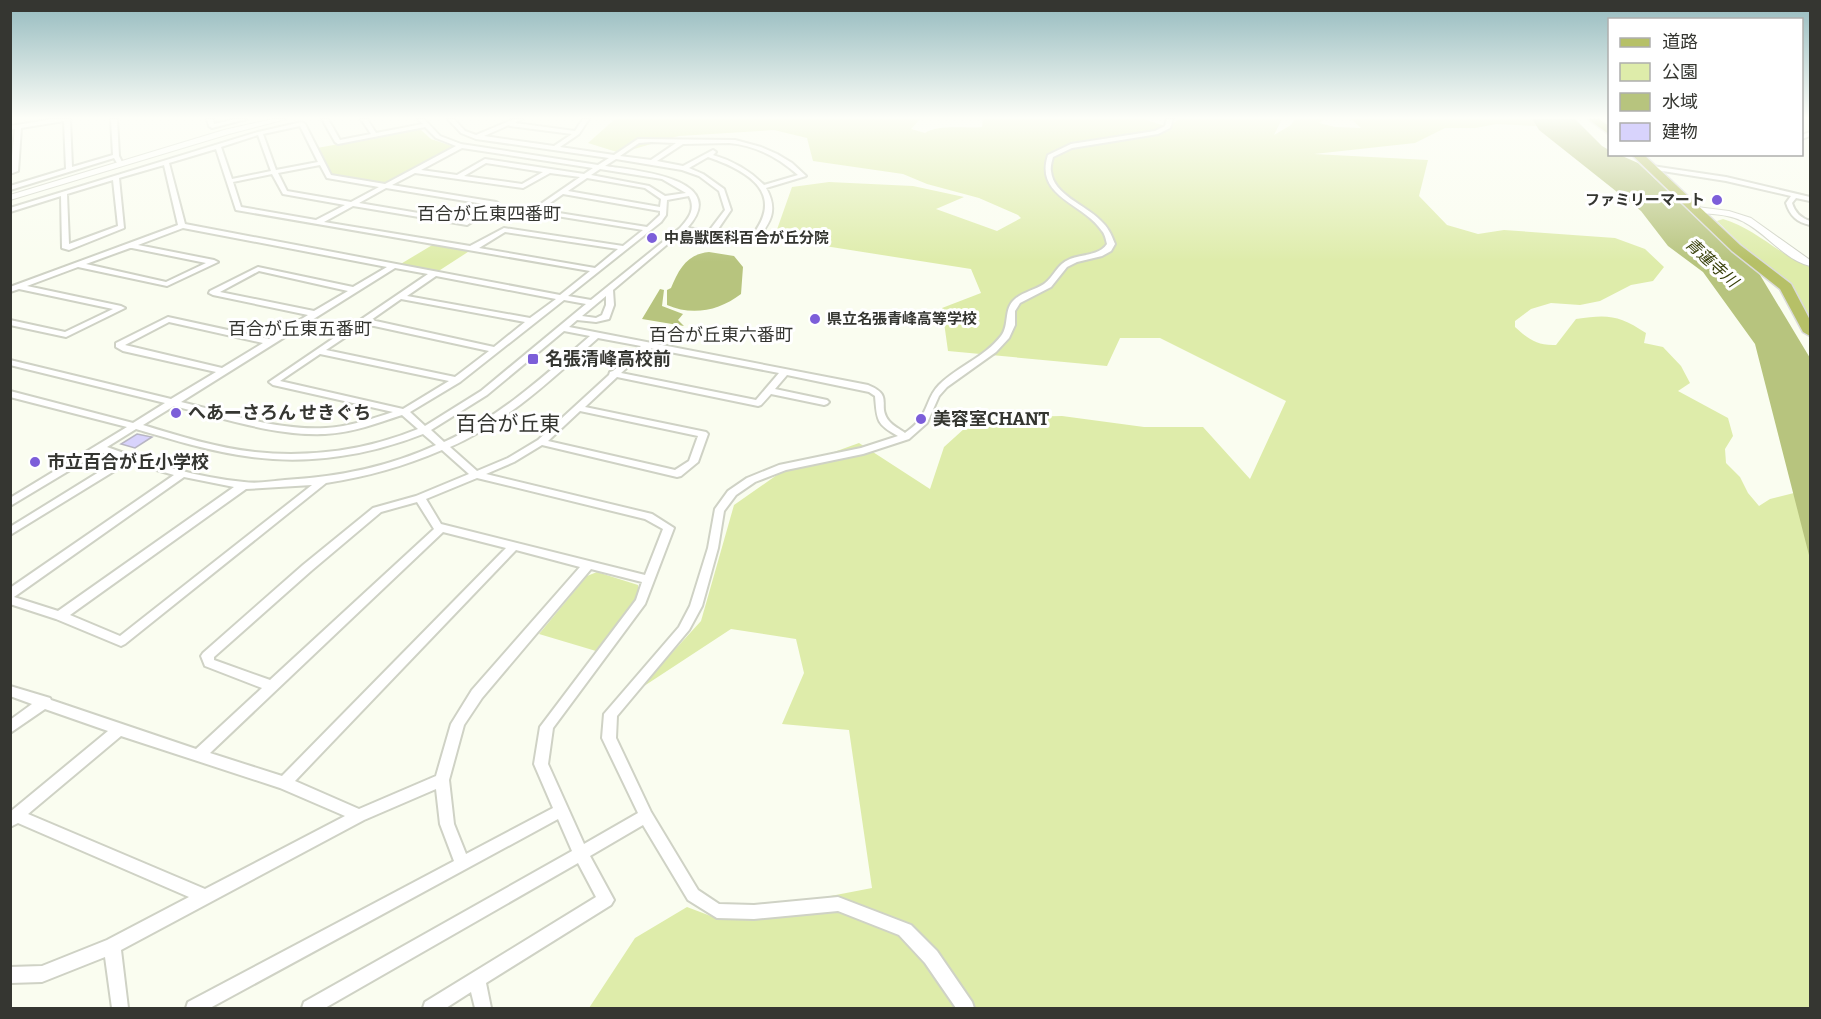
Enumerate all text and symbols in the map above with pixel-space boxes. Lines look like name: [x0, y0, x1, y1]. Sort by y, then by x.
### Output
legend: [1608, 18, 1803, 156]
text: 道路: [1662, 31, 1698, 53]
text: 公園: [1662, 61, 1698, 83]
text: 水域: [1662, 91, 1698, 113]
text: 建物: [1662, 121, 1698, 143]
place label: ファミリーマート: [1585, 191, 1705, 209]
marker: ファミリーマート: [1710, 193, 1724, 207]
district label: 百合が丘東四番町: [417, 203, 561, 225]
place label: 中島獣医科百合が丘分院: [664, 229, 829, 247]
marker: 中島獣医科百合が丘分院: [645, 231, 659, 245]
water label: 青蓮寺川: [1682, 234, 1743, 292]
place label: 県立名張青峰高等学校: [827, 310, 977, 328]
marker: 県立名張青峰高等学校: [808, 312, 822, 326]
district label: 百合が丘東五番町: [228, 318, 372, 340]
district label: 百合が丘東六番町: [649, 324, 793, 346]
place label: 名張清峰高校前: [545, 348, 671, 370]
marker: 名張清峰高校前: [526, 352, 540, 366]
place label: へあーさろん せきぐち: [188, 402, 371, 424]
marker: へあーさろん せきぐち: [169, 406, 183, 420]
place label: 美容室CHANT: [933, 408, 1049, 430]
district label: 百合が丘東: [456, 411, 561, 437]
marker: 美容室CHANT: [914, 412, 928, 426]
place label: 市立百合が丘小学校: [47, 451, 209, 473]
marker: 市立百合が丘小学校: [28, 455, 42, 469]

